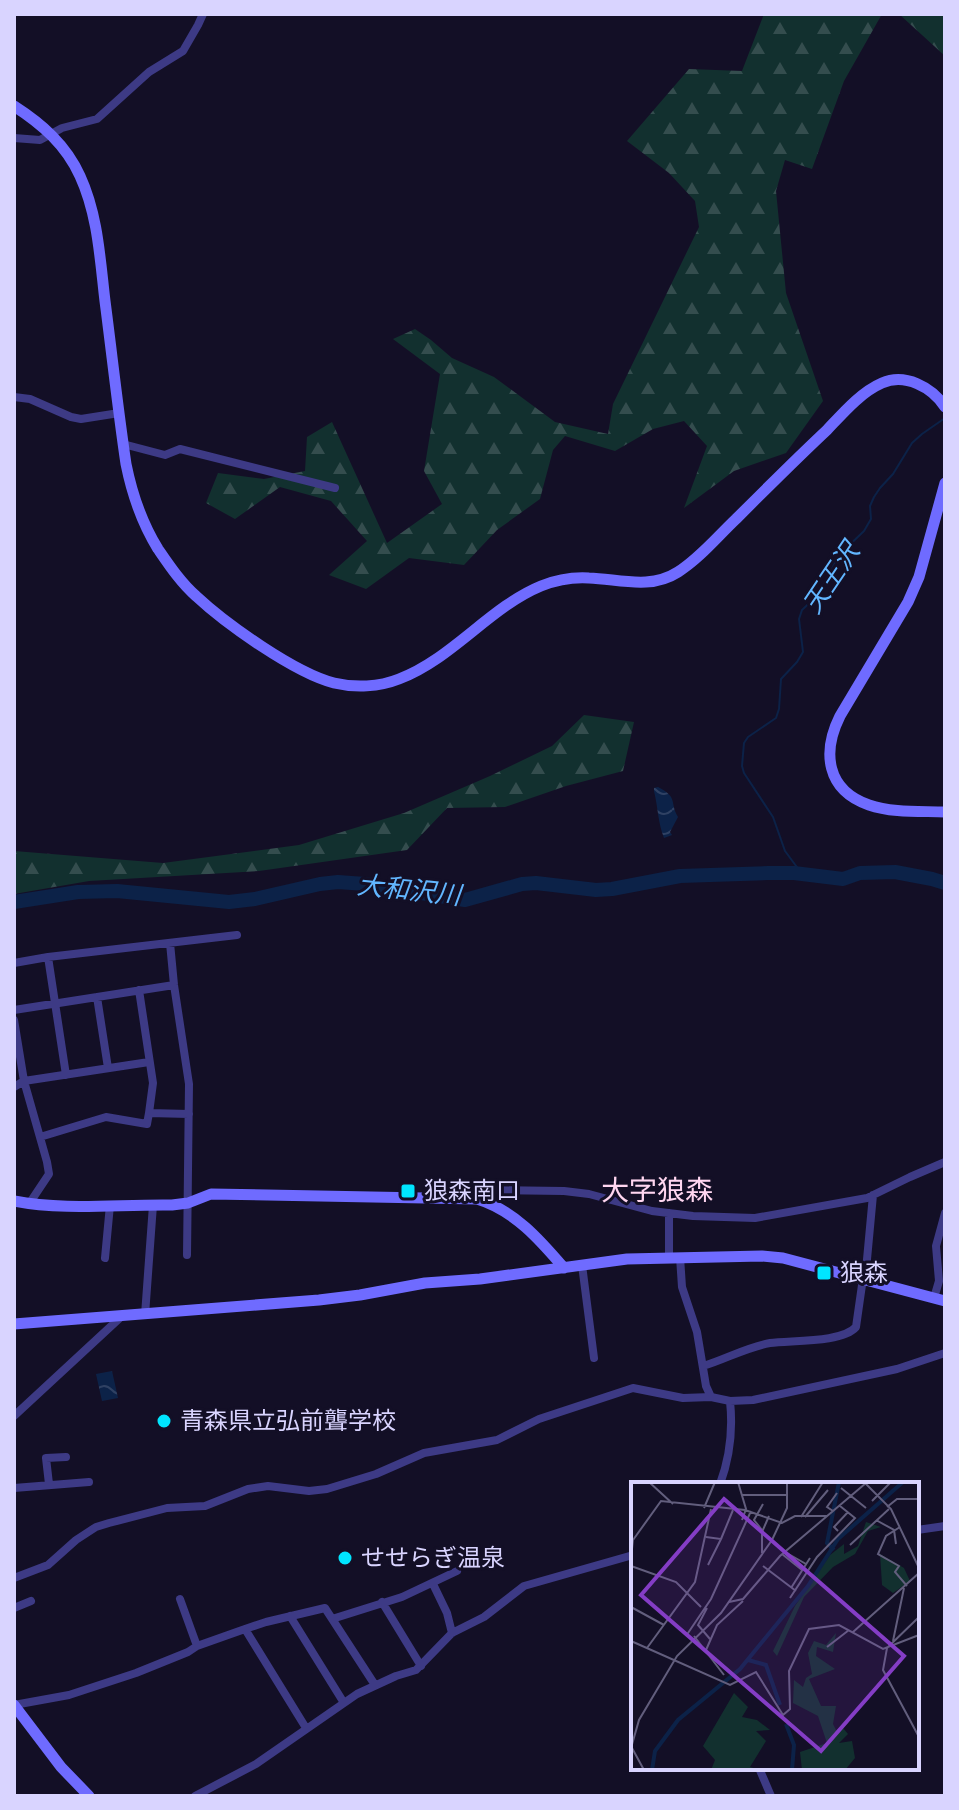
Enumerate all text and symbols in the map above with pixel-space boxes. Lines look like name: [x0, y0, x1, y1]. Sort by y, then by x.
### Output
water label: 天王沢: [797, 535, 869, 620]
water label: 大和沢川: [356, 870, 465, 913]
district label: 大字狼森: [601, 1174, 713, 1208]
place label: 狼森南口: [424, 1176, 520, 1206]
marker: 狼森南口: [399, 1182, 417, 1200]
place label: 狼森: [840, 1258, 888, 1288]
marker: 狼森: [815, 1264, 833, 1282]
place label: 青森県立弘前聾学校: [180, 1406, 396, 1436]
marker: 青森県立弘前聾学校: [155, 1412, 173, 1430]
inset map: [631, 1482, 919, 1770]
place label: せせらぎ温泉: [361, 1543, 505, 1573]
marker: せせらぎ温泉: [336, 1549, 354, 1567]

